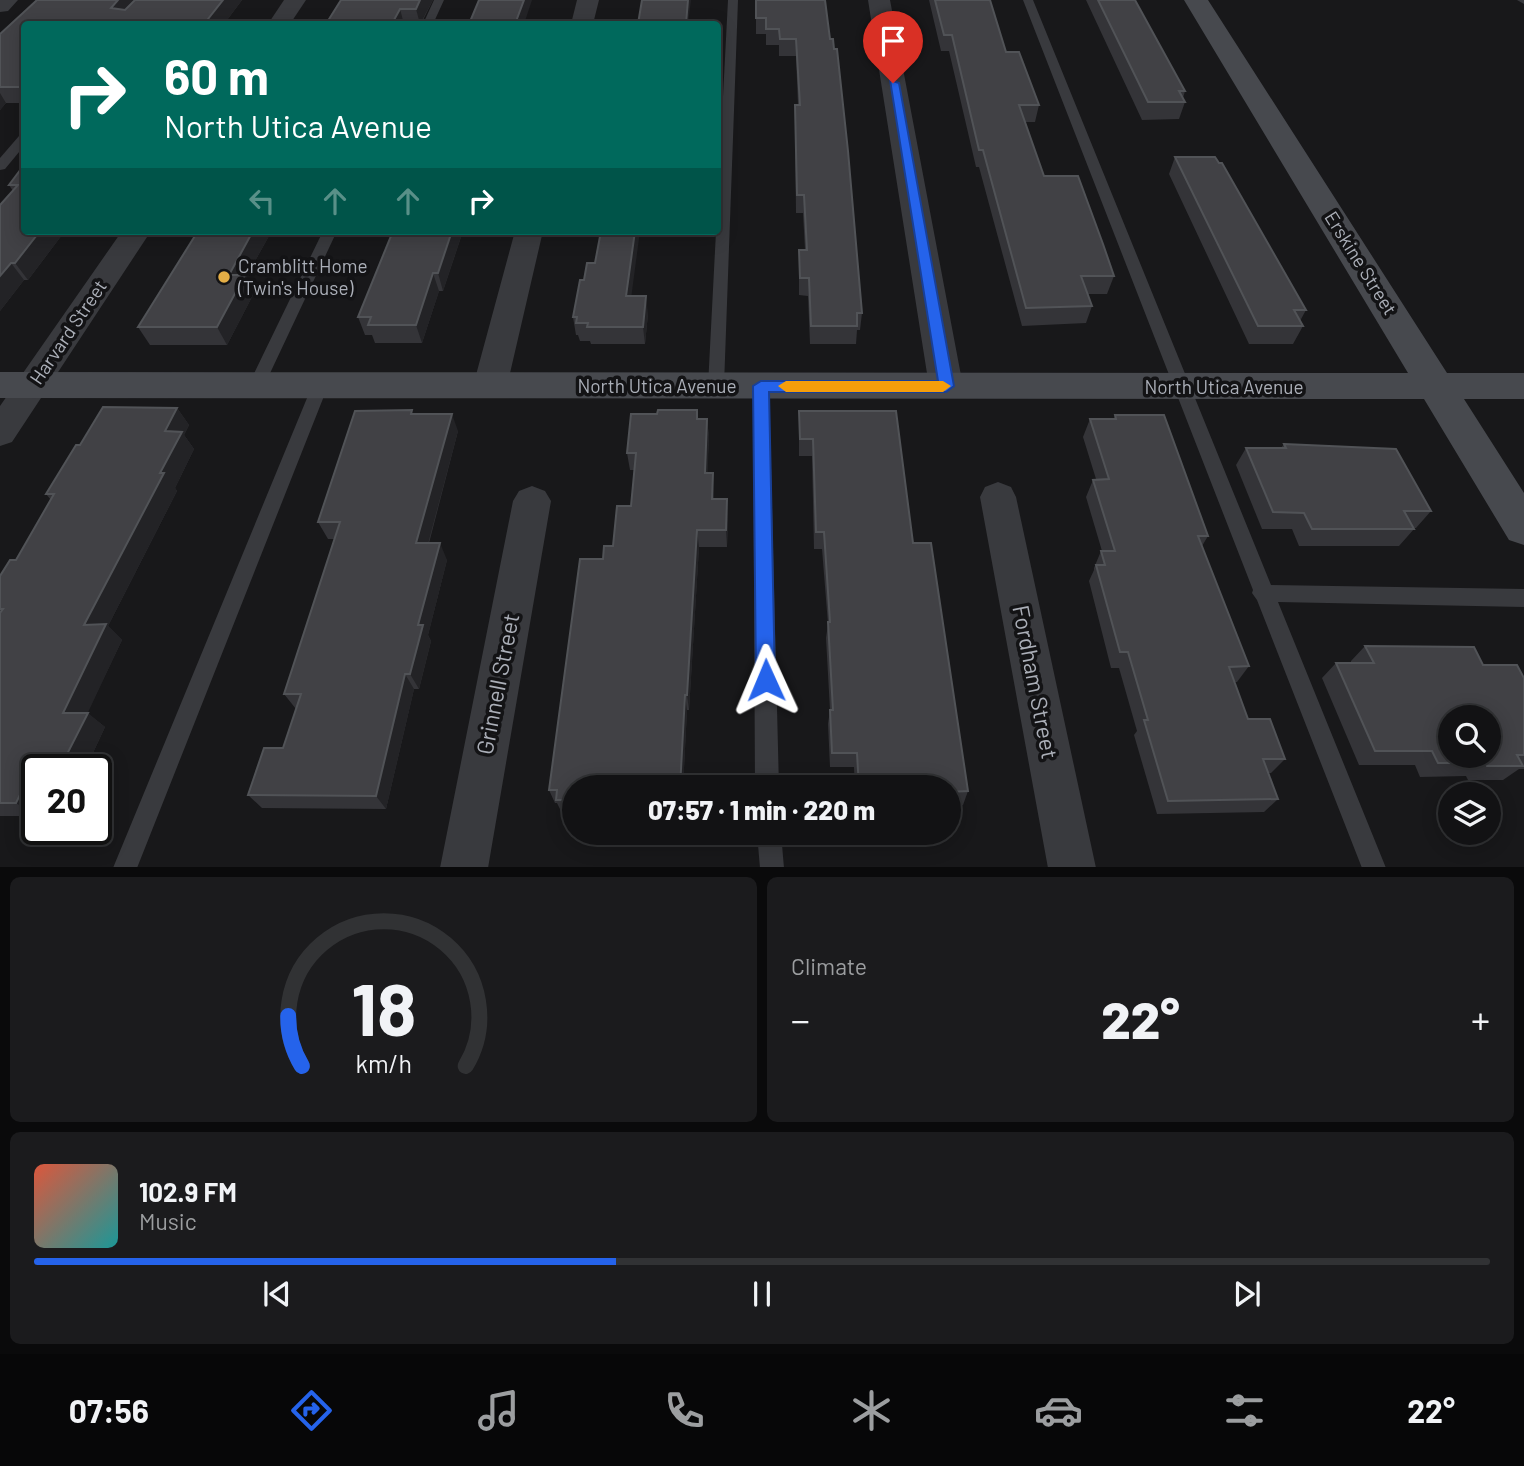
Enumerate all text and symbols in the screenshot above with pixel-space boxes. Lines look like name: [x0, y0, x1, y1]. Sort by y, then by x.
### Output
pin: [863, 11, 923, 83]
icon: arrive: [874, 22, 912, 60]
text: 60 m: [164, 46, 269, 105]
icon: right: [49, 49, 140, 140]
text: North Utica Avenue: [164, 106, 432, 144]
icon: left: [243, 182, 281, 220]
icon: ahead: [316, 182, 354, 220]
icon: ahead: [389, 182, 427, 220]
icon: right: [462, 182, 500, 220]
street label: Erskine Street: [1320, 207, 1402, 319]
place label: Cramblitt Home (Twin's House): [237, 254, 368, 299]
marker: Cramblitt Home (Twin's House): [216, 269, 232, 285]
street label: Harvard Street: [24, 275, 111, 388]
street label: North Utica Avenue: [577, 374, 737, 397]
street label: North Utica Avenue: [1144, 375, 1304, 398]
street label: Fordham Street: [1007, 603, 1065, 761]
street label: Grinnell Street: [470, 611, 524, 757]
position arrow: [729, 643, 803, 717]
map controls: [1438, 705, 1501, 845]
button: search: [1438, 705, 1501, 768]
speed limit sign: 20: [21, 754, 112, 845]
button: layers: [1438, 782, 1501, 845]
text: 07:57 · 1 min · 220 m: [648, 794, 875, 825]
text: Climate: [791, 952, 867, 980]
text: 18: [351, 963, 416, 1051]
text: 22°: [1101, 987, 1180, 1049]
text: −: [791, 996, 810, 1042]
text: +: [1471, 996, 1490, 1042]
text: km/h: [355, 1047, 412, 1077]
text: 102.9 FM: [139, 1176, 237, 1207]
text: Music: [139, 1207, 197, 1235]
icon: previous: [258, 1275, 296, 1313]
icon: pause: [743, 1275, 781, 1313]
icon: next: [1228, 1275, 1266, 1313]
icon: directions: [287, 1386, 336, 1435]
icon: music: [474, 1386, 523, 1435]
icon: phone: [660, 1386, 709, 1435]
icon: climate: [847, 1386, 896, 1435]
icon: car: [1034, 1386, 1083, 1435]
icon: filters: [1220, 1386, 1269, 1435]
text: 07:56: [69, 1391, 149, 1429]
text: 22°: [1407, 1391, 1455, 1429]

